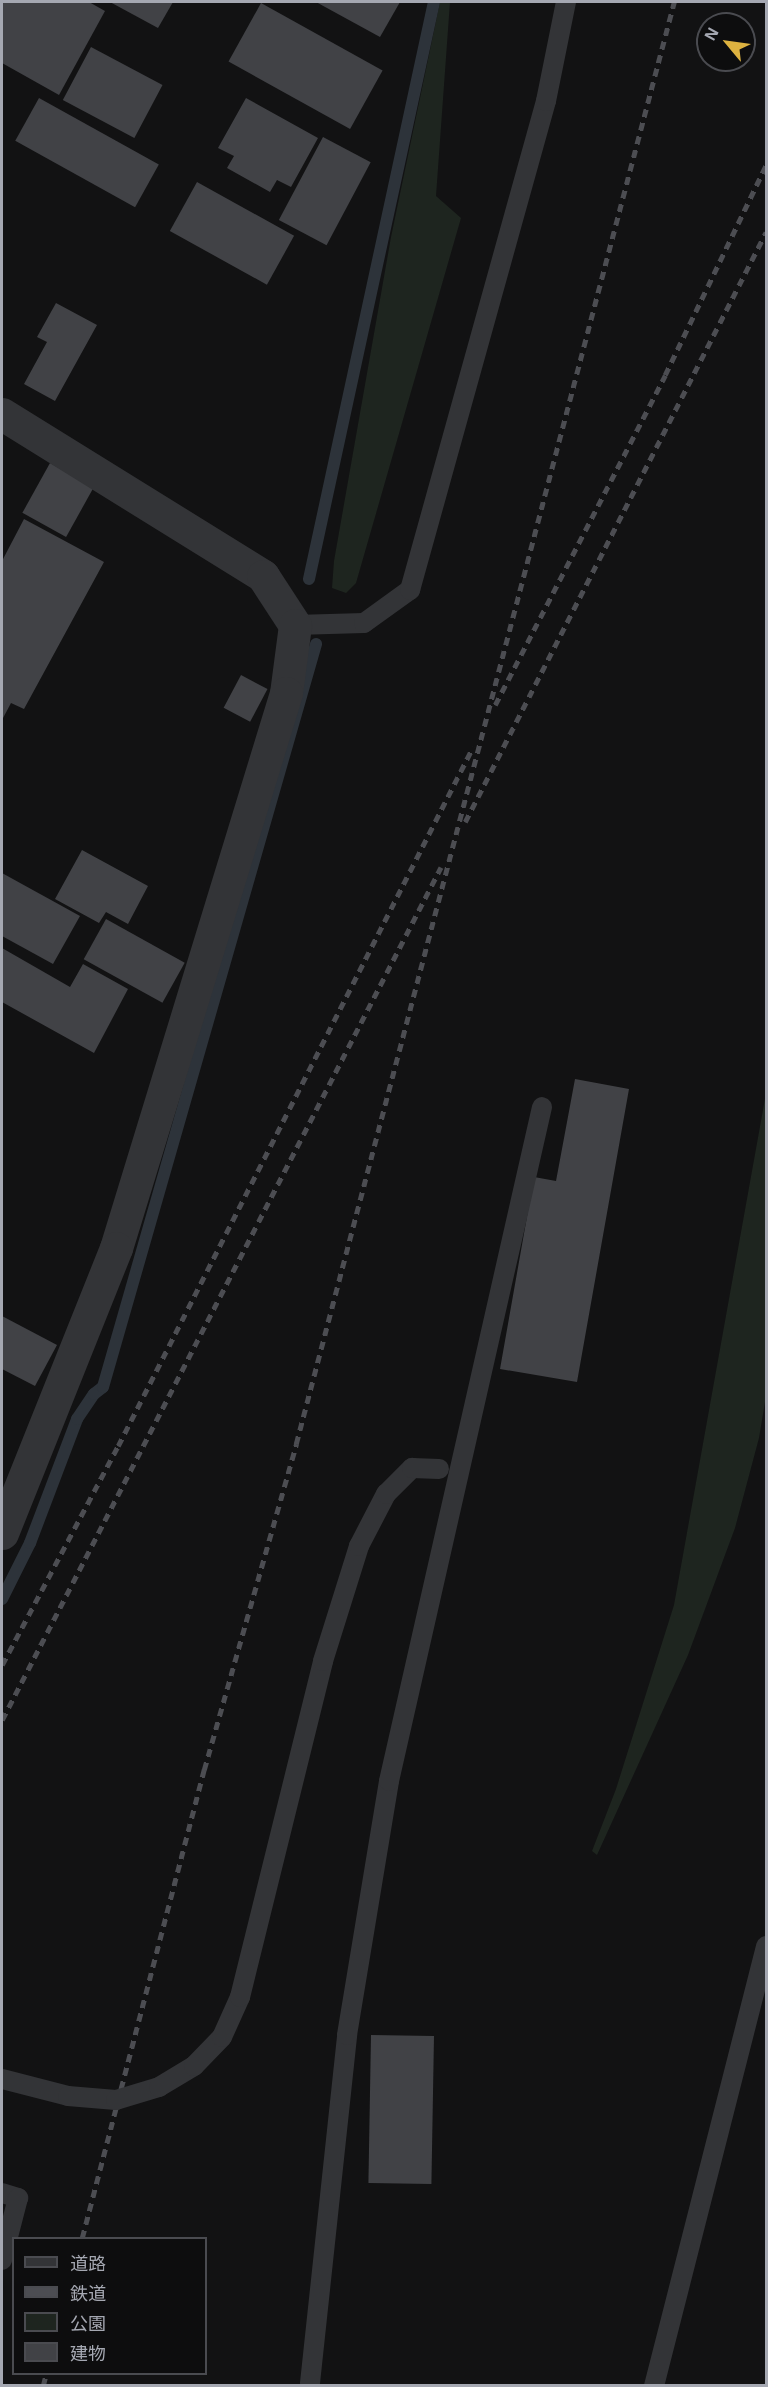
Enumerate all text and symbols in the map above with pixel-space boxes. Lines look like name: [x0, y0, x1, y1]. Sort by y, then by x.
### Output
north arrow: [696, 12, 756, 72]
text: N: [701, 25, 722, 43]
legend: [12, 2237, 207, 2375]
text: 道路: [70, 2254, 106, 2274]
text: 鉄道: [70, 2284, 106, 2304]
text: 公園: [70, 2314, 106, 2334]
text: 建物: [70, 2344, 106, 2364]

